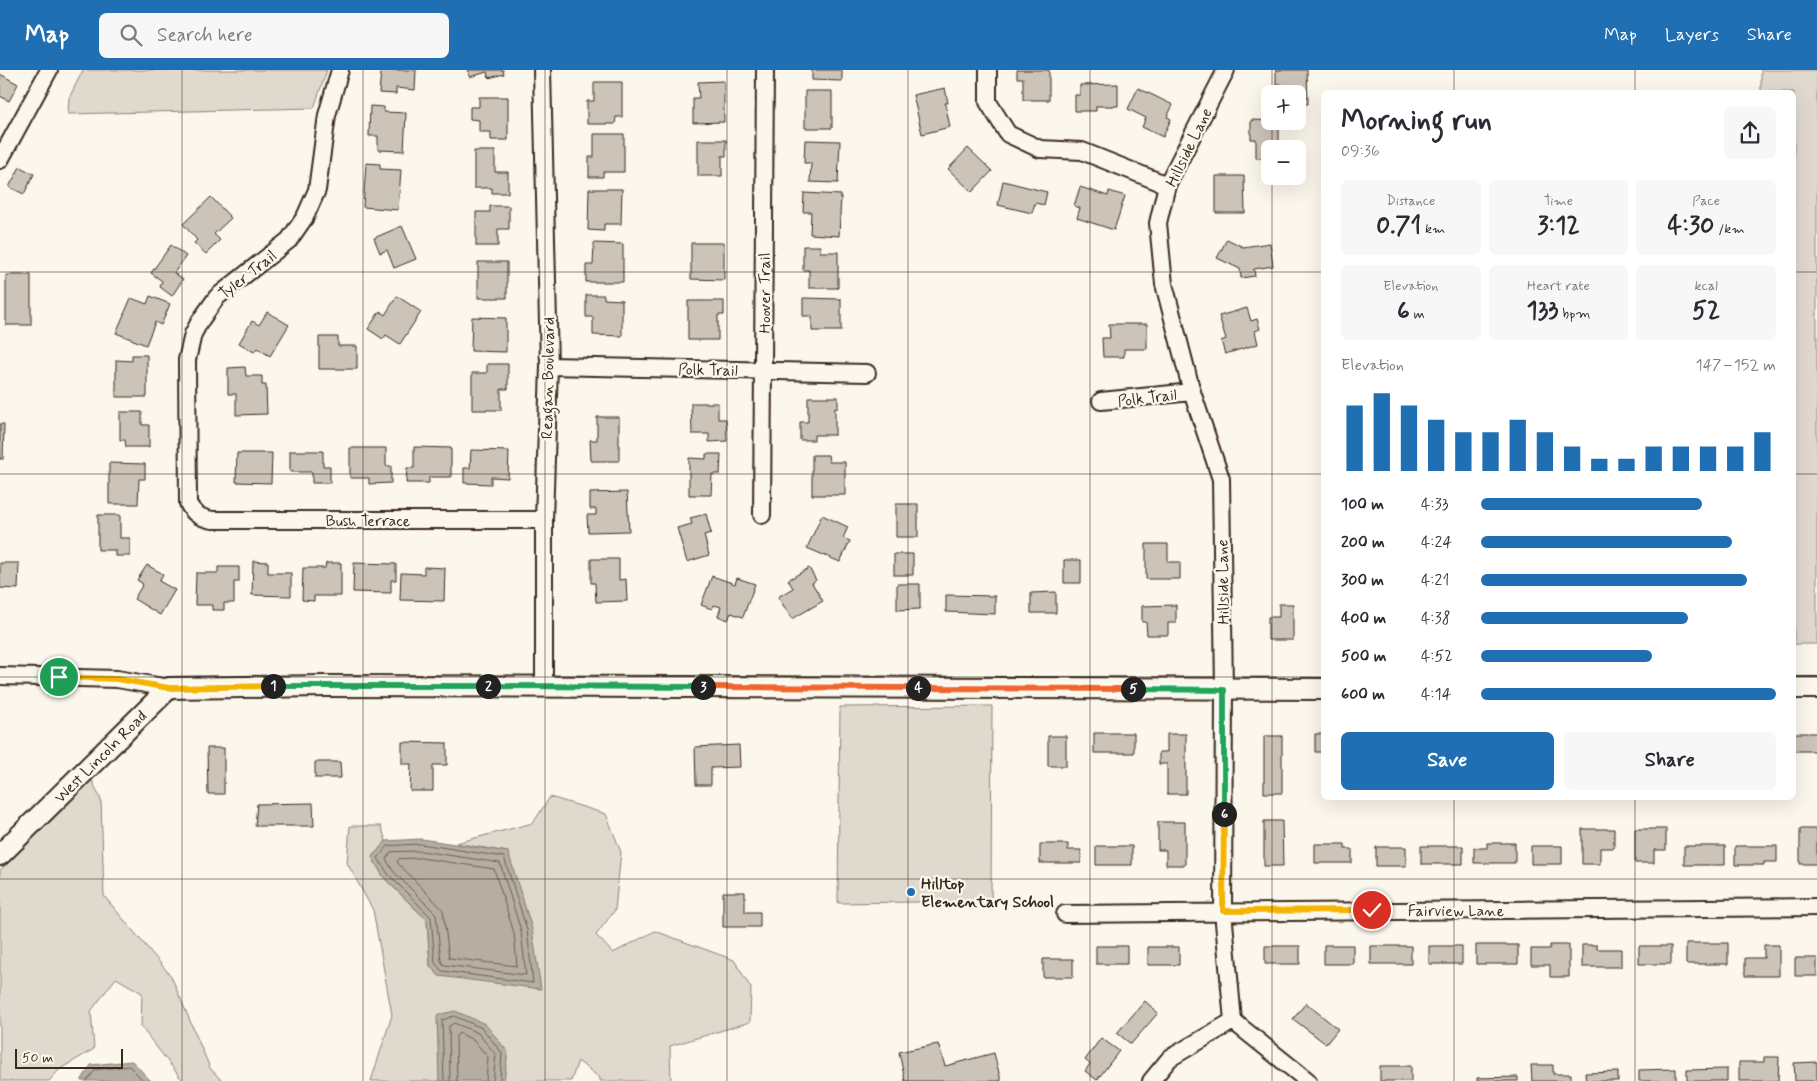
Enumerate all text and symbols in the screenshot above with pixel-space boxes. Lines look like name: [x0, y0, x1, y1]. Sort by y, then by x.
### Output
search box: [99, 13, 449, 58]
text: Map: [25, 20, 69, 51]
icon: search: [117, 21, 145, 49]
text: Search here: [157, 23, 253, 48]
text: Map: [1604, 23, 1637, 47]
text: Layers: [1665, 23, 1719, 47]
text: Share: [1747, 23, 1792, 47]
map controls: [1261, 85, 1306, 185]
button: +: [1261, 85, 1306, 130]
text: Morning run: [1341, 103, 1492, 140]
street label: Hillside Lane: [1161, 105, 1218, 191]
button: share: [1724, 107, 1776, 159]
button: −: [1261, 140, 1306, 185]
text: 09:36: [1341, 141, 1380, 162]
text: Distance: [1386, 192, 1435, 210]
text: Time: [1544, 192, 1573, 210]
text: Pace: [1692, 192, 1720, 210]
text: 0.71: [1376, 210, 1421, 243]
text: 3:12: [1537, 210, 1580, 243]
text: 4:30: [1668, 210, 1714, 243]
text: km: [1421, 220, 1445, 238]
text: /km: [1714, 220, 1745, 238]
street label: Tyler Trail: [214, 246, 281, 305]
street label: Hoover Trail: [755, 253, 776, 333]
text: Elevation: [1383, 277, 1438, 295]
text: Heart rate: [1527, 277, 1590, 295]
text: kcal: [1694, 277, 1718, 295]
text: 6: [1397, 295, 1410, 328]
text: 133: [1527, 295, 1558, 328]
text: 52: [1692, 295, 1720, 328]
text: m: [1410, 305, 1425, 323]
text: bpm: [1558, 305, 1590, 323]
street label: Reagan Boulevard: [537, 317, 561, 439]
text: Elevation: [1341, 355, 1404, 376]
text: 147–152 m: [1696, 355, 1776, 376]
street label: Polk Trail: [678, 359, 738, 382]
street label: Polk Trail: [1116, 384, 1178, 413]
text: 100 m: [1341, 494, 1384, 515]
text: 4:33: [1421, 494, 1449, 515]
street label: Bush Terrace: [326, 511, 411, 532]
text: 200 m: [1341, 532, 1385, 553]
text: 4:24: [1421, 532, 1452, 553]
street label: Hillside Lane: [1212, 539, 1235, 625]
text: 300 m: [1341, 570, 1384, 591]
text: 4:21: [1421, 570, 1449, 591]
text: 400 m: [1341, 608, 1386, 629]
text: 4:38: [1421, 608, 1451, 629]
text: 500 m: [1341, 646, 1386, 667]
text: 4:52: [1421, 646, 1453, 667]
pin: [38, 656, 80, 698]
icon: arrive: [45, 663, 73, 691]
pin: 1: [260, 674, 286, 698]
pin: 2: [476, 674, 500, 698]
pin: 3: [690, 674, 716, 700]
pin: 4: [906, 676, 930, 700]
pin: 5: [1120, 676, 1146, 702]
text: 1: [270, 677, 277, 695]
text: 2: [485, 677, 492, 695]
text: 3: [700, 678, 707, 696]
text: 4: [914, 679, 923, 697]
text: 5: [1129, 680, 1138, 698]
text: 600 m: [1341, 684, 1385, 705]
text: 4:14: [1421, 684, 1451, 705]
street label: West Lincoln Road: [50, 706, 152, 808]
button: Save: [1341, 732, 1554, 790]
button: Share: [1564, 732, 1776, 790]
pin: 6: [1212, 802, 1236, 826]
text: 6: [1221, 805, 1228, 823]
place label: Hilltop Elementary School: [921, 874, 1054, 913]
marker: Hilltop Elementary School: [905, 886, 917, 898]
pin: [1351, 889, 1393, 931]
icon: check: [1358, 896, 1386, 924]
street label: Fairview Lane: [1408, 901, 1505, 922]
scale bar: [15, 1046, 122, 1069]
text: 50 m: [22, 1049, 53, 1067]

